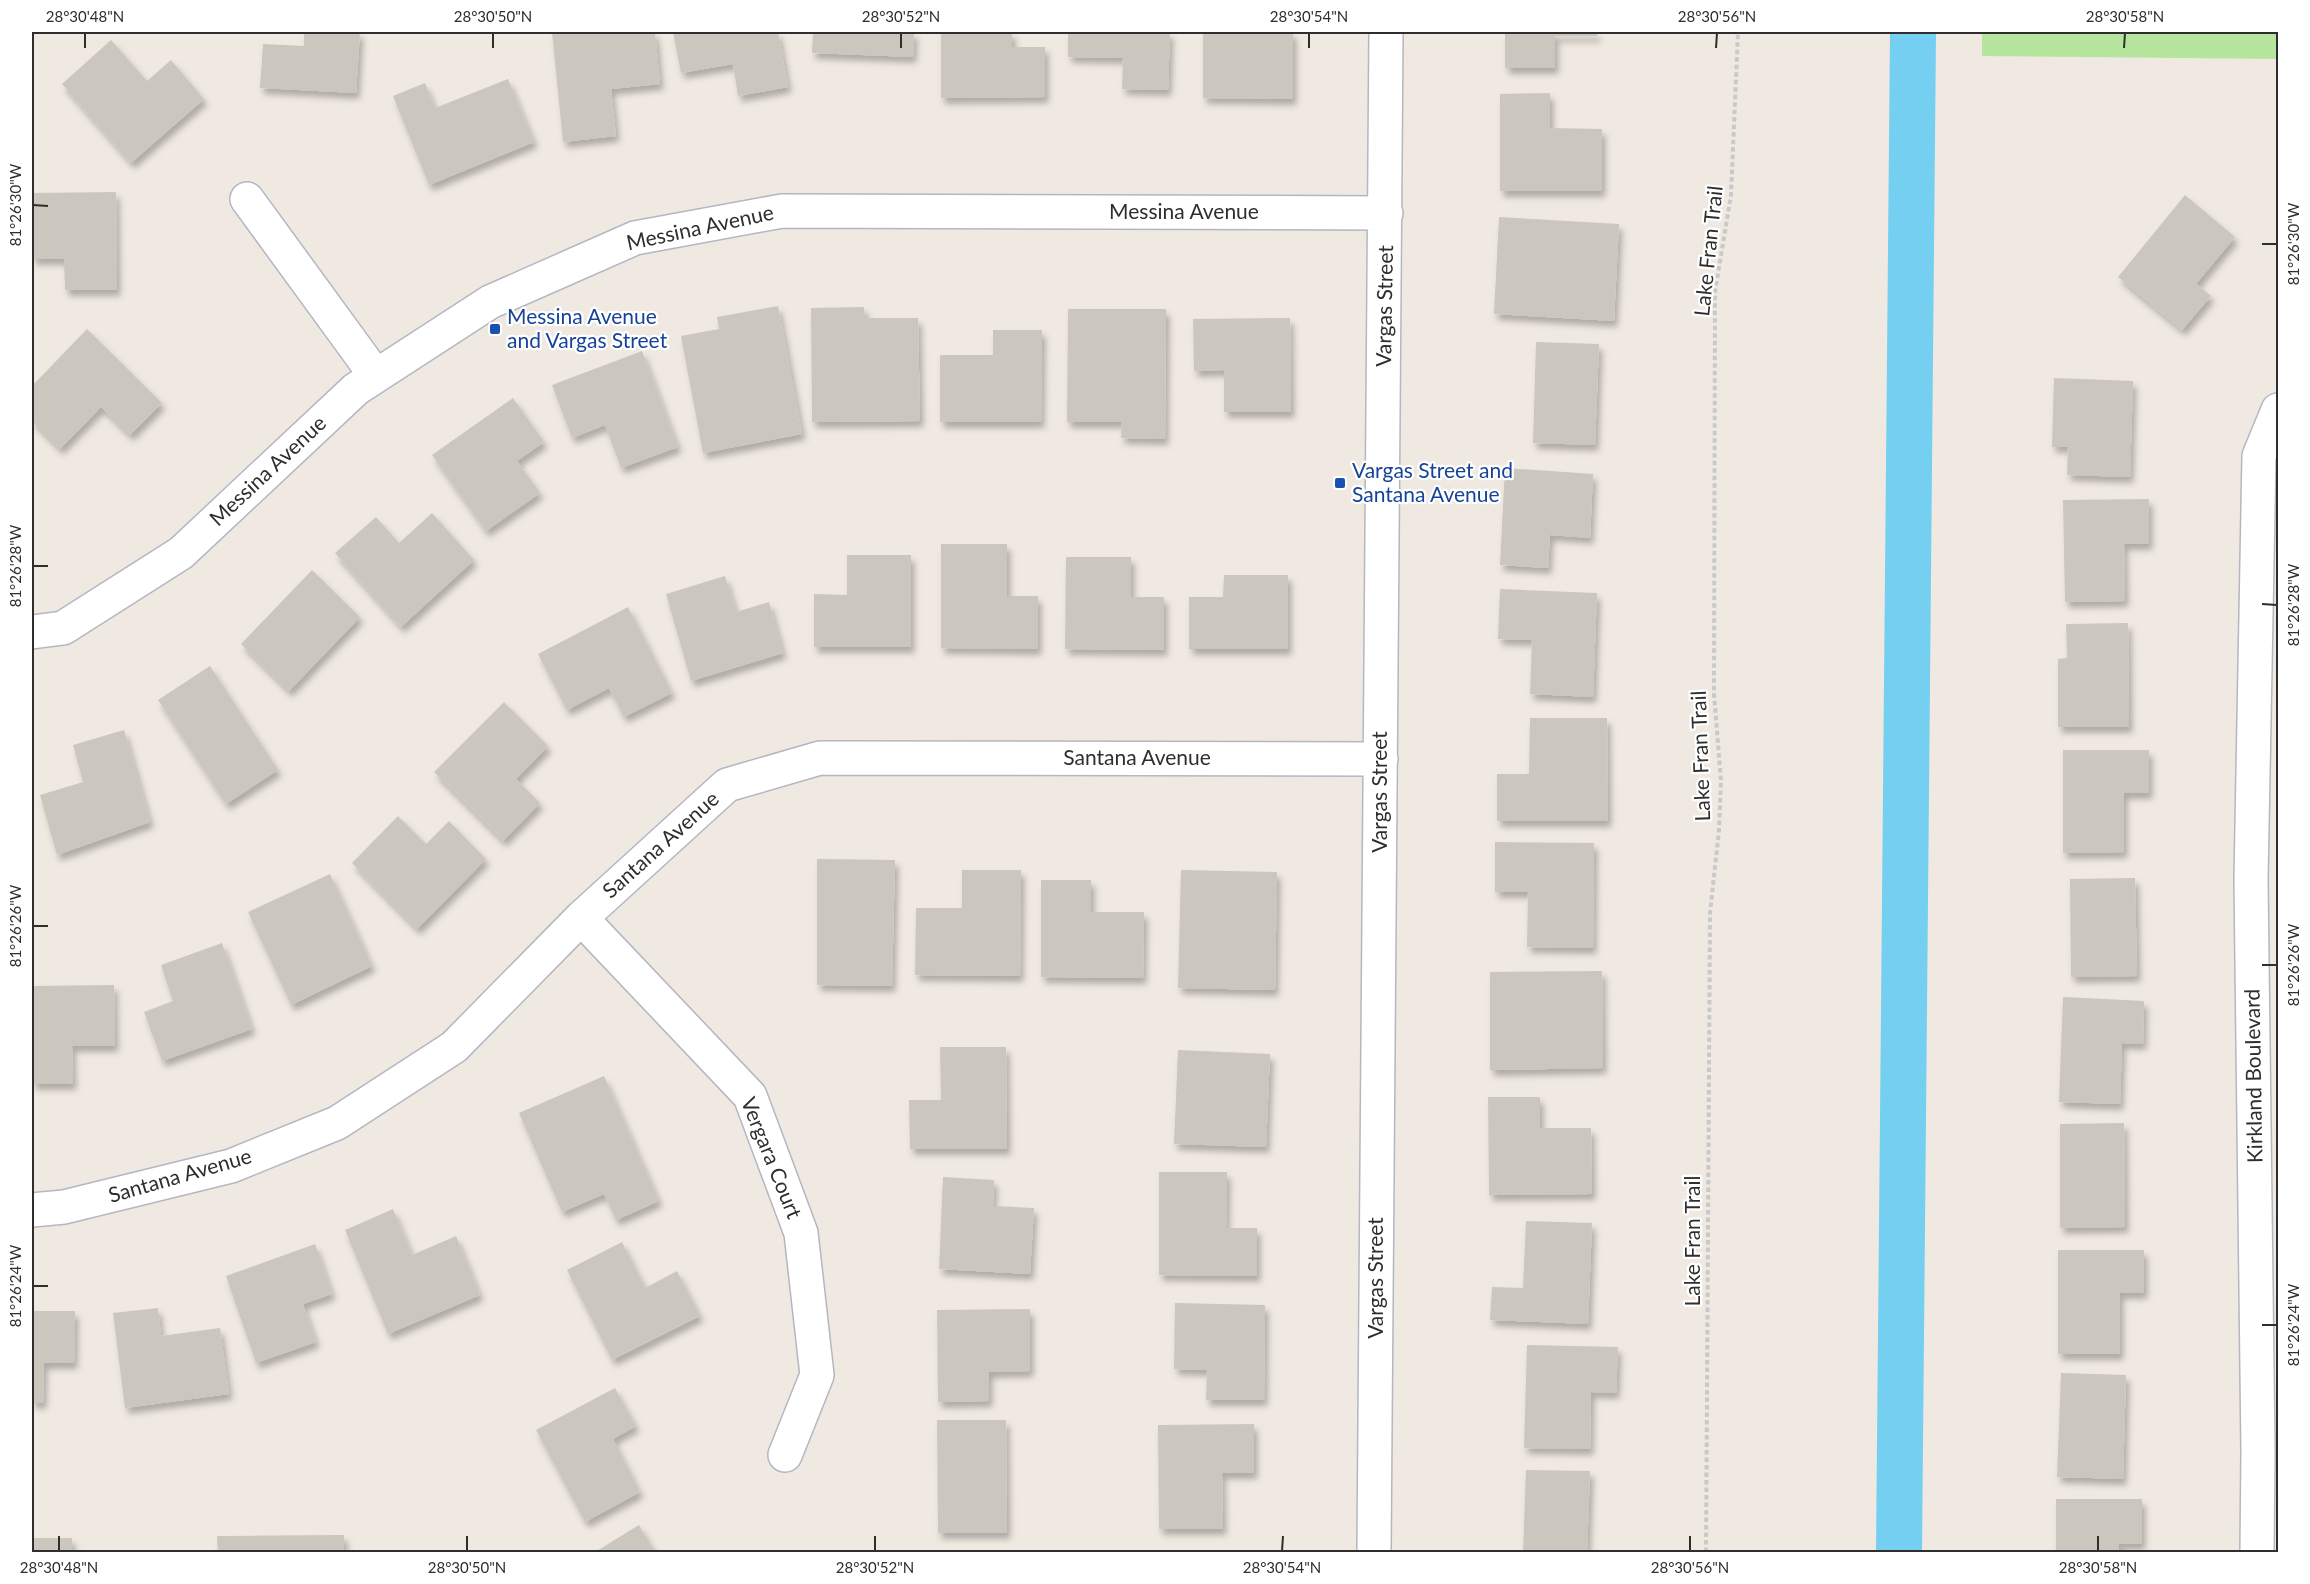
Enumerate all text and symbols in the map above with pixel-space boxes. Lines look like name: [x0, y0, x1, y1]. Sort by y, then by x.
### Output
text: 28°30'48"N: [46, 7, 124, 25]
text: 28°30'50"N: [454, 7, 532, 25]
text: 28°30'52"N: [862, 7, 940, 25]
text: 28°30'54"N: [1270, 7, 1348, 25]
text: 28°30'56"N: [1678, 7, 1756, 25]
text: 28°30'58"N: [2086, 7, 2164, 25]
text: 81°26'30"W: [6, 163, 24, 246]
street label: Lake Fran Trail: [1688, 184, 1727, 317]
street label: Messina Avenue: [1109, 198, 1259, 223]
street label: Messina Avenue: [624, 199, 776, 254]
text: 81°26'30"W: [2284, 202, 2302, 285]
street label: Vargas Street: [1370, 244, 1397, 367]
place label: Messina Avenue and Vargas Street: [507, 303, 668, 352]
marker: Messina Avenue and Vargas Street: [488, 322, 502, 336]
street label: Messina Avenue: [204, 410, 330, 530]
place label: Vargas Street and Santana Avenue: [1352, 457, 1513, 506]
marker: Vargas Street and Santana Avenue: [1333, 476, 1347, 490]
text: 81°26'28"W: [6, 524, 24, 607]
text: 81°26'28"W: [2284, 563, 2302, 646]
street label: Lake Fran Trail: [1685, 690, 1714, 822]
street label: Vargas Street: [1366, 731, 1391, 853]
street label: Santana Avenue: [1063, 744, 1211, 769]
street label: Santana Avenue: [597, 785, 723, 903]
text: 81°26'26"W: [6, 884, 24, 967]
text: 81°26'26"W: [2284, 923, 2302, 1006]
street label: Kirkland Boulevard: [2238, 989, 2267, 1163]
street label: Vergara Court: [737, 1093, 808, 1222]
street label: Santana Avenue: [105, 1142, 254, 1207]
street label: Lake Fran Trail: [1679, 1175, 1704, 1307]
street label: Vargas Street: [1362, 1217, 1387, 1339]
text: 81°26'24"W: [6, 1244, 24, 1327]
text: 81°26'24"W: [2284, 1283, 2302, 1366]
text: 28°30'48"N: [20, 1558, 98, 1576]
text: 28°30'50"N: [428, 1558, 506, 1576]
text: 28°30'52"N: [836, 1558, 914, 1576]
text: 28°30'54"N: [1243, 1558, 1321, 1576]
text: 28°30'56"N: [1651, 1558, 1729, 1576]
text: 28°30'58"N: [2059, 1558, 2137, 1576]

